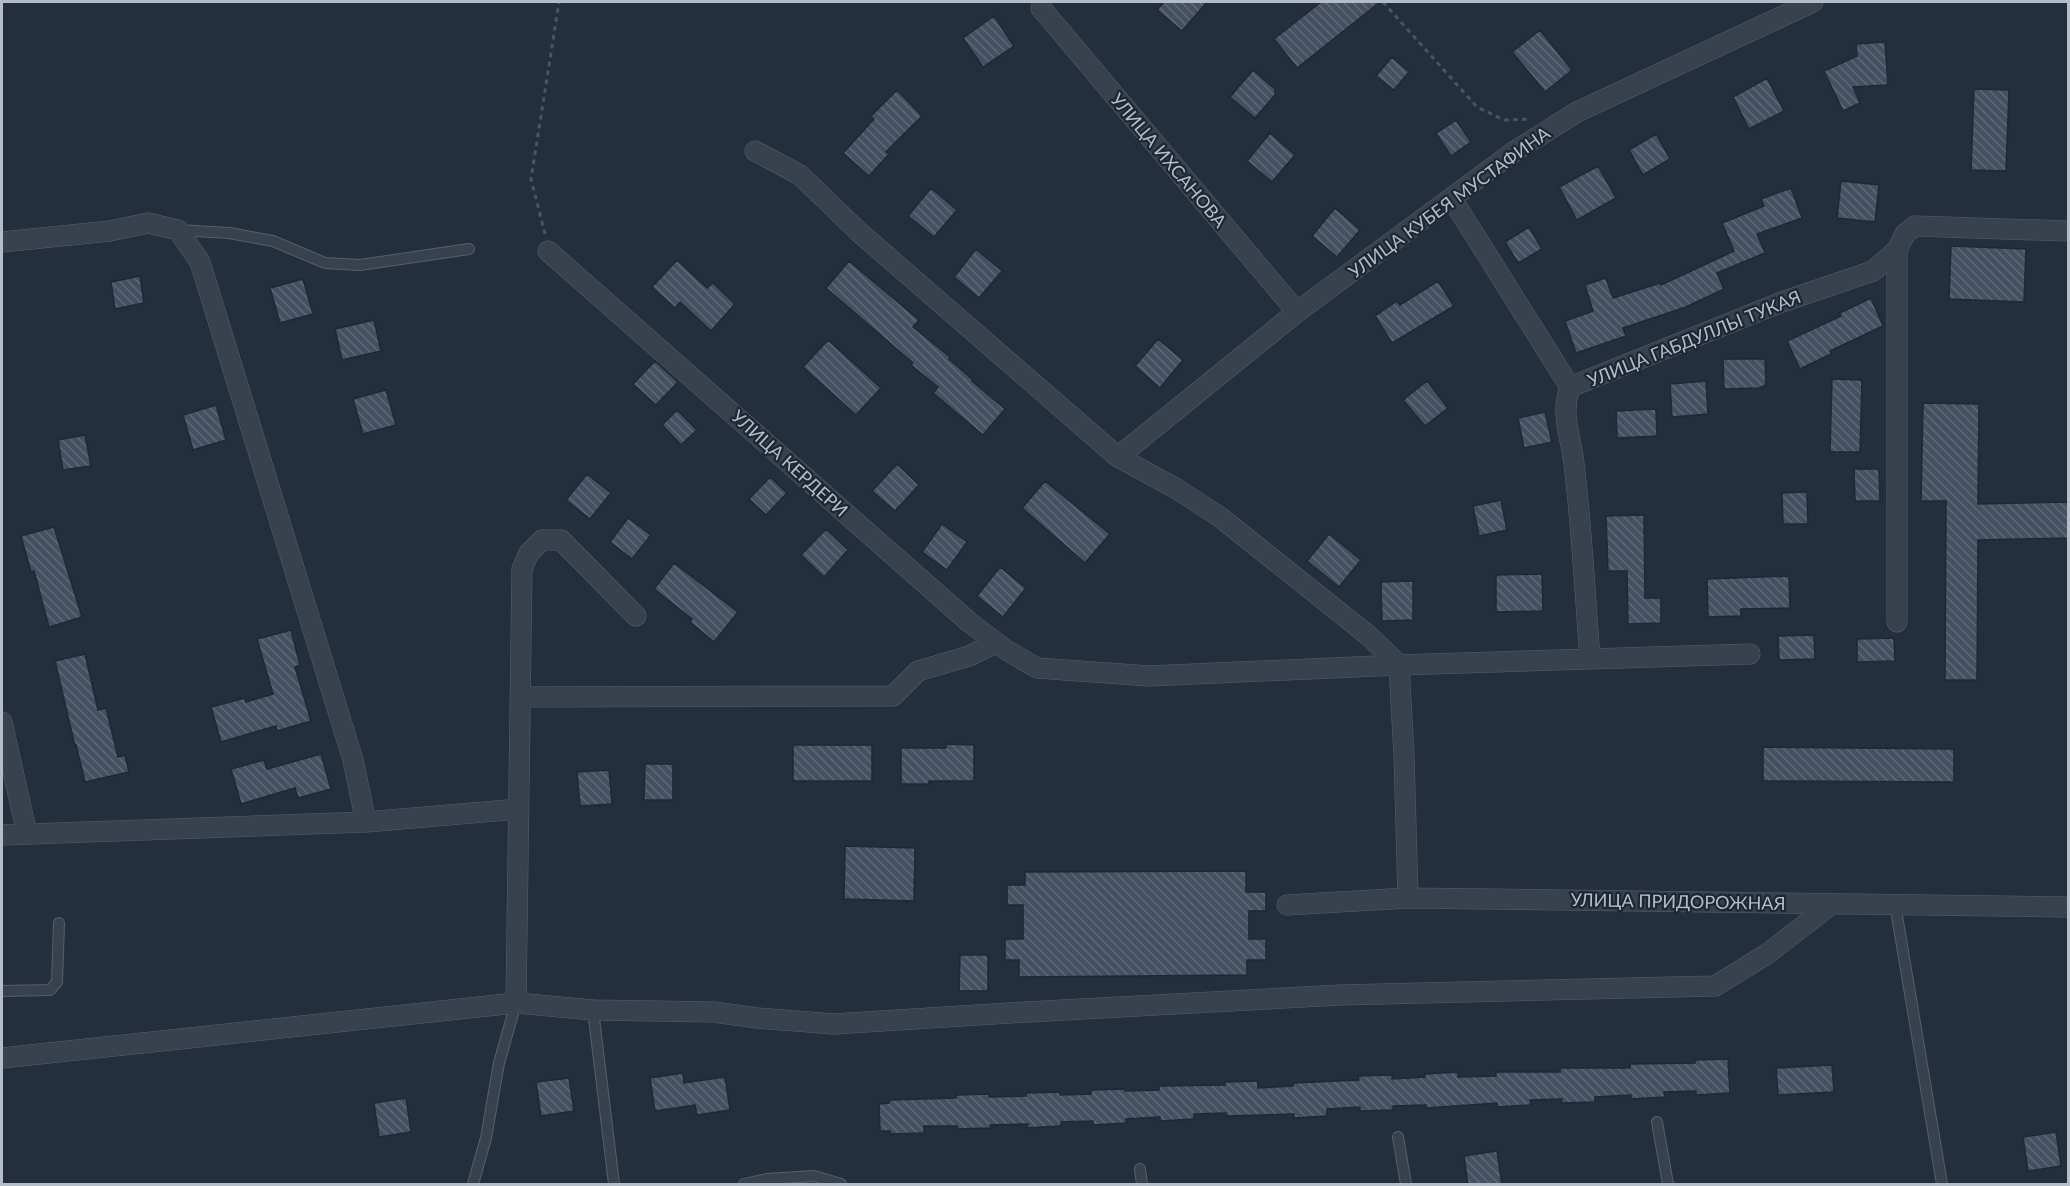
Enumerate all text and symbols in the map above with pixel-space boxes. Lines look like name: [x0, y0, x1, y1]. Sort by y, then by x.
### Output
street label: УЛИЦА ИХСАНОВА: [1106, 88, 1232, 232]
street label: УЛИЦА КУБЕЯ МУСТАФИНА: [1344, 121, 1555, 283]
street label: УЛИЦА ГАБДУЛЛЫ ТУКАЯ: [1584, 285, 1804, 391]
street label: УЛИЦА КЕРДЕРИ: [727, 405, 853, 521]
street label: УЛИЦА ПРИДОРОЖНАЯ: [1570, 888, 1786, 914]

